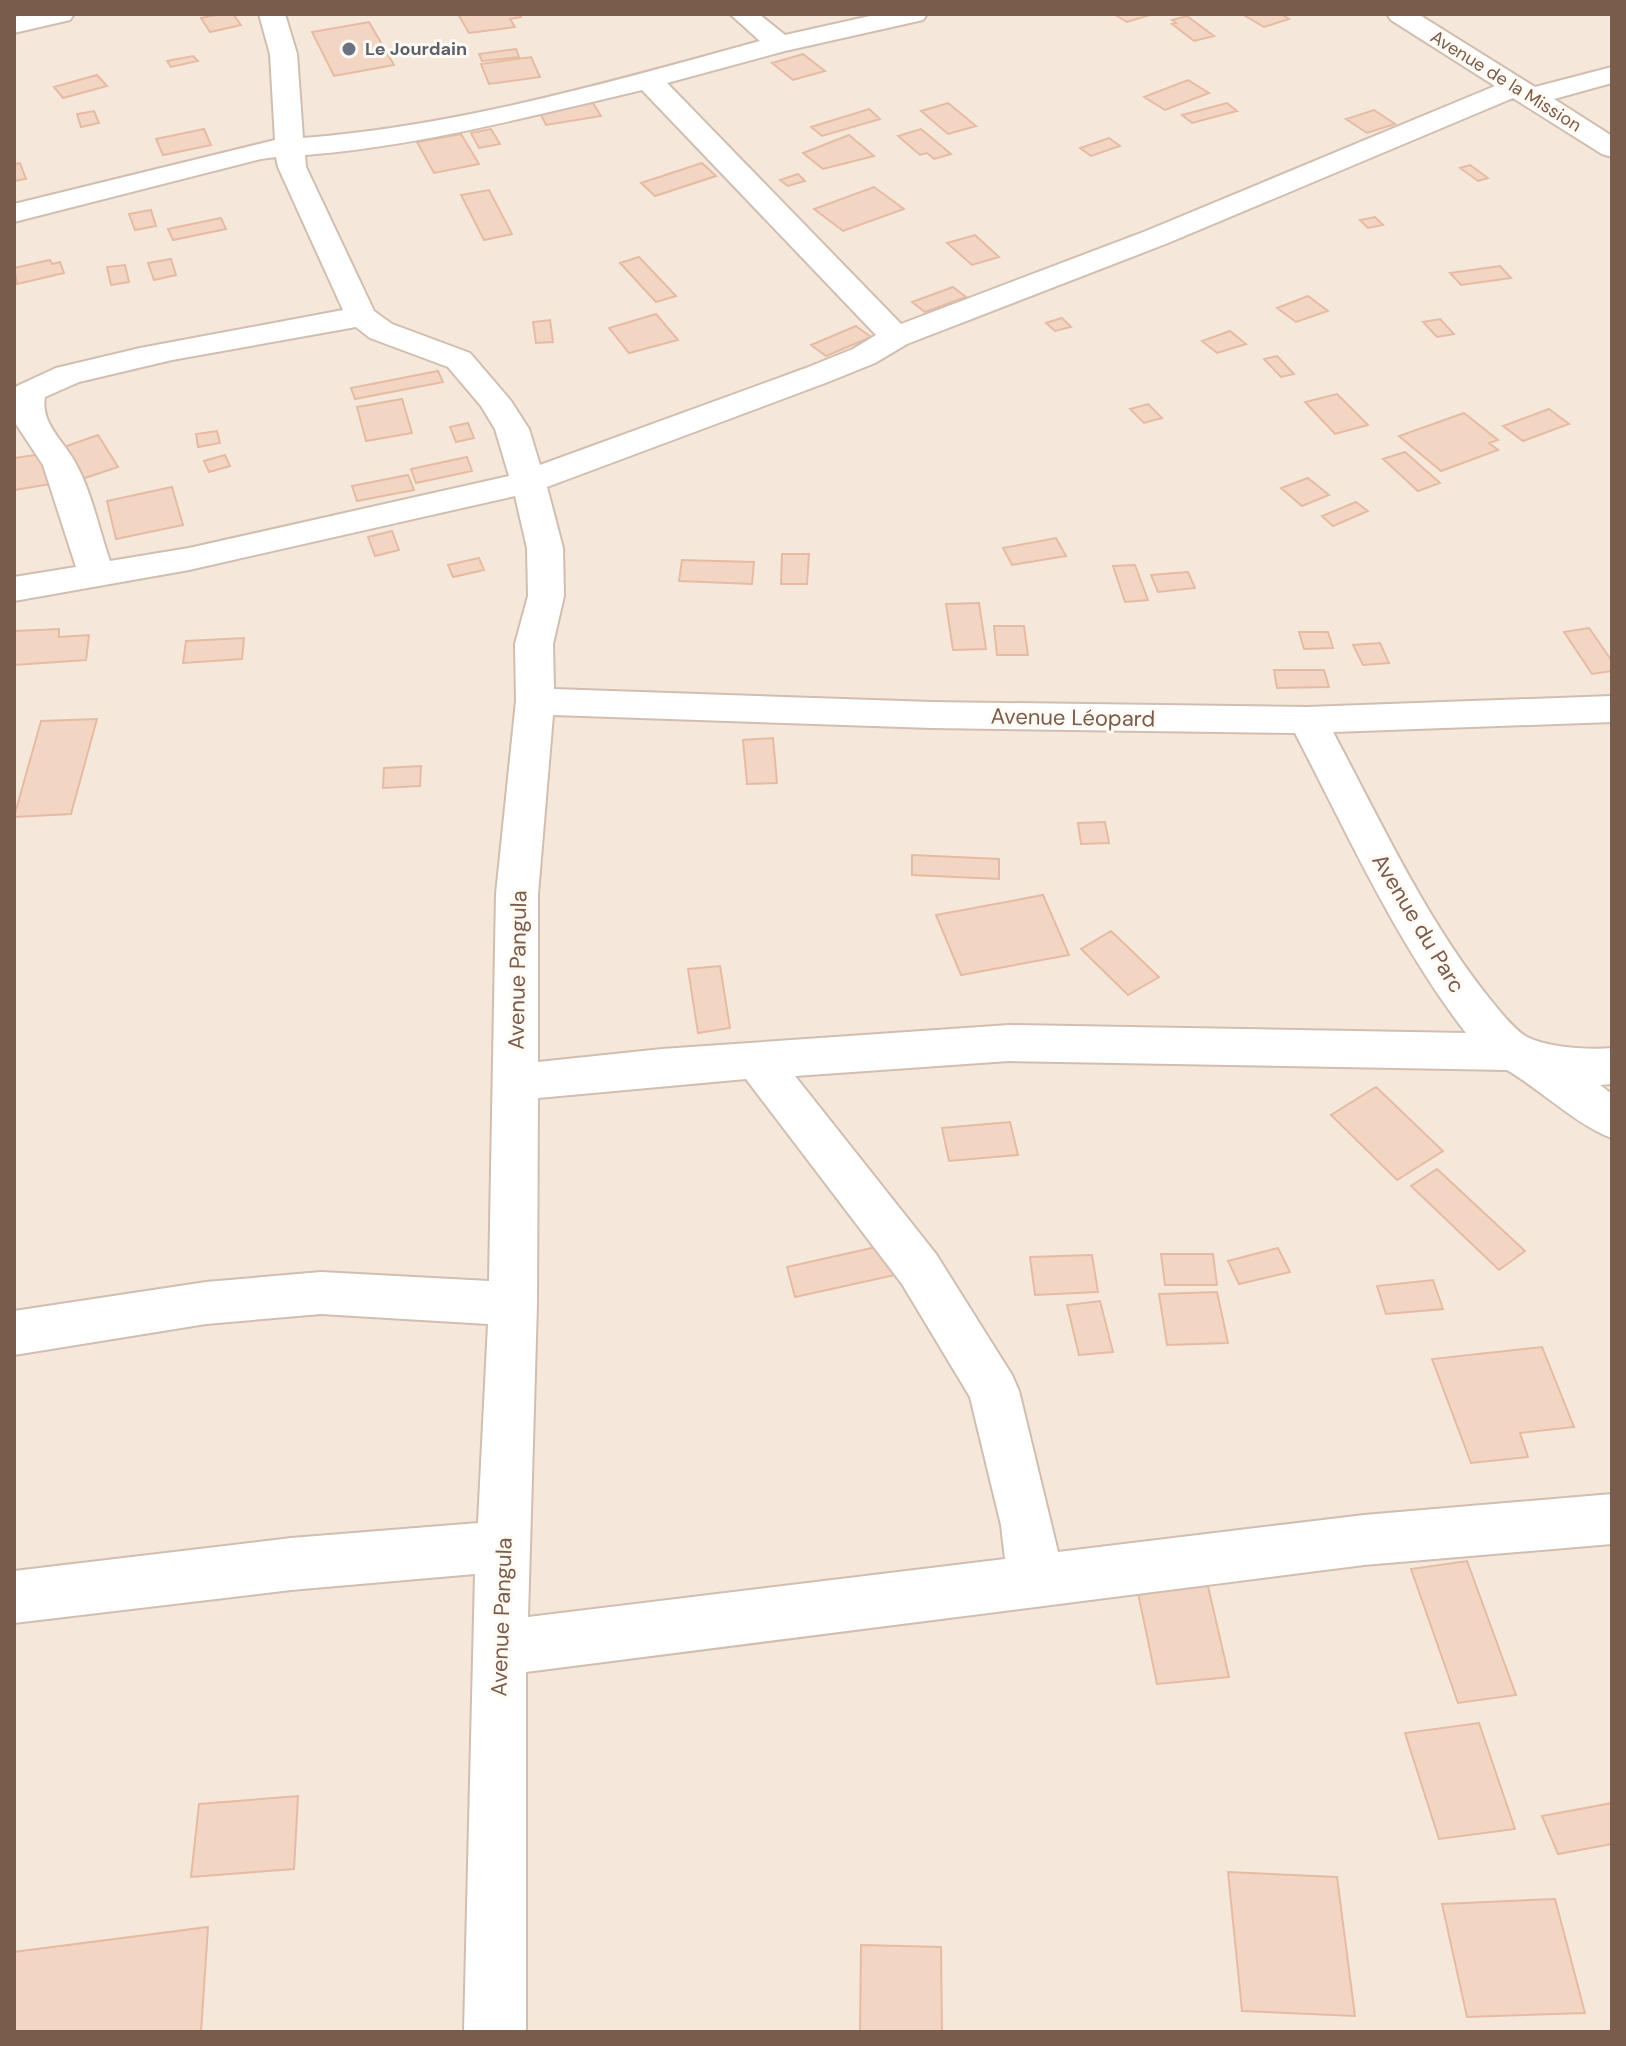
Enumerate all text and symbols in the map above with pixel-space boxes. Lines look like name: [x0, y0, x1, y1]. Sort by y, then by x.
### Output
street label: Avenue de la Mission: [1426, 25, 1586, 137]
place label: Le Jourdain: [365, 37, 467, 61]
marker: Le Jourdain: [340, 40, 358, 58]
street label: Avenue Léopard: [990, 702, 1156, 733]
street label: Avenue du Parc: [1366, 848, 1472, 998]
street label: Avenue Pangula: [502, 890, 533, 1050]
street label: Avenue Pangula: [484, 1537, 519, 1697]

